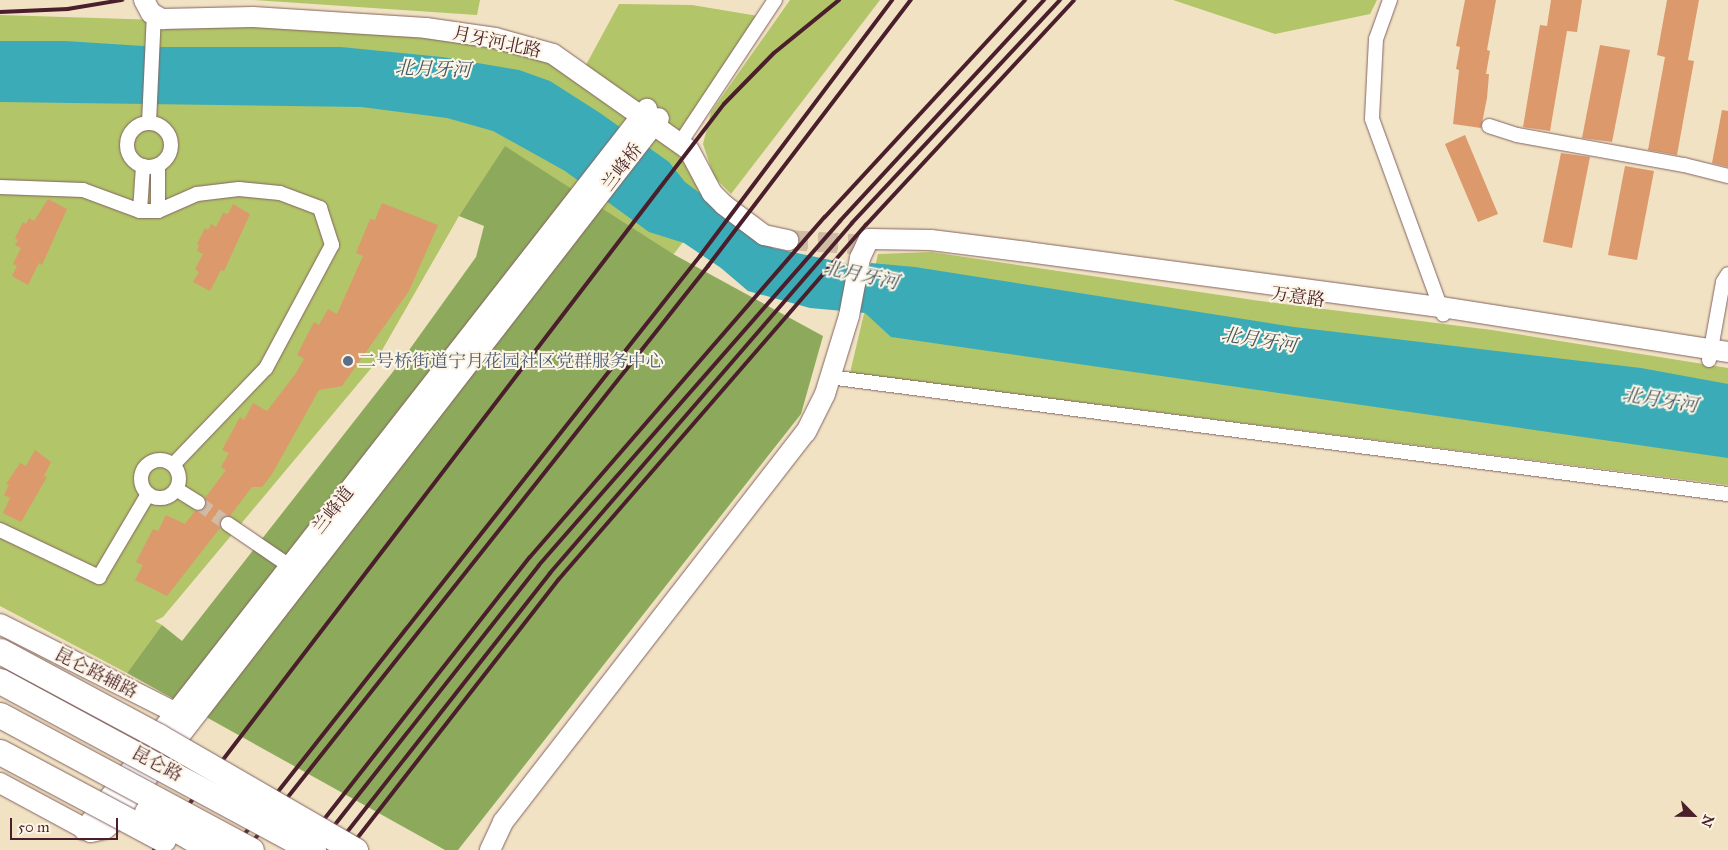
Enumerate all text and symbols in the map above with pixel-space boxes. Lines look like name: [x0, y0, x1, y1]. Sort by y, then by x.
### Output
street label: 月牙河北路: [451, 22, 543, 62]
water label: 北月牙河: [395, 56, 471, 82]
street label: 兰峰桥: [597, 139, 647, 195]
water label: 北月牙河: [821, 256, 901, 294]
street label: 万意路: [1270, 283, 1326, 311]
water label: 北月牙河: [1220, 323, 1298, 357]
place label: 二号桥街道宁月花园社区党群服务中心: [358, 350, 664, 372]
marker: 二号桥街道宁月花园社区党群服务中心: [342, 355, 354, 367]
water label: 北月牙河: [1621, 383, 1699, 417]
street label: 兰峰道: [308, 482, 358, 538]
street label: 昆仑路辅路: [51, 643, 141, 703]
street label: 昆仑路: [128, 742, 186, 786]
north arrow: [1668, 790, 1718, 840]
scale bar: [12, 808, 120, 840]
text: N: [1697, 812, 1717, 830]
text: 50 m: [18, 818, 50, 836]

